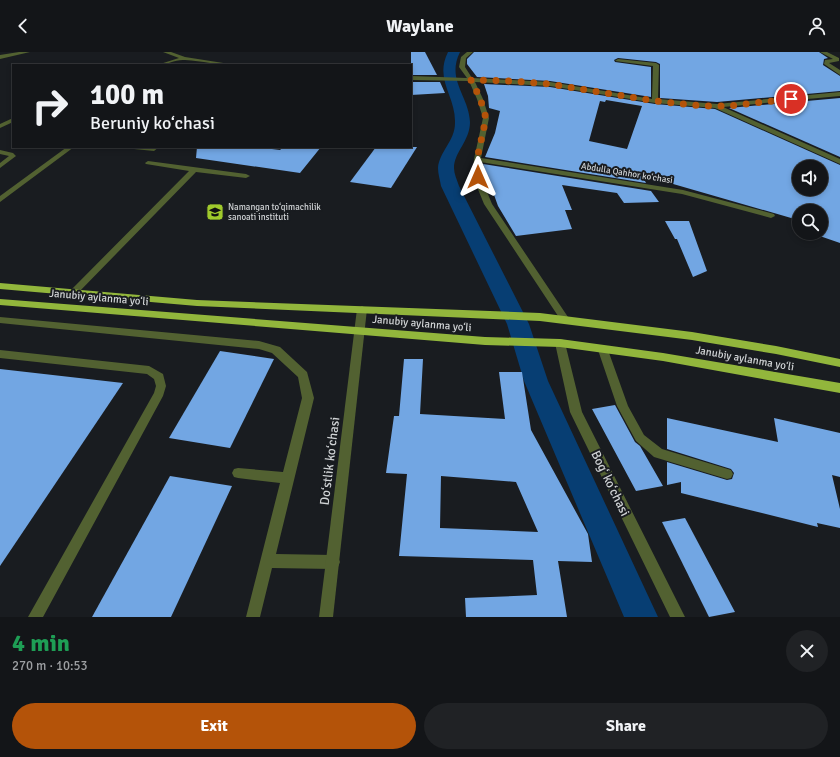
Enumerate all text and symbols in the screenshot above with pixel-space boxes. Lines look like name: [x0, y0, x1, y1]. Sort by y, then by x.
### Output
icon: back: [12, 15, 34, 37]
text: Waylane: [386, 15, 454, 37]
icon: person: [806, 15, 828, 37]
text: 100 m: [90, 78, 164, 112]
icon: right: [24, 80, 76, 132]
pin: [774, 82, 808, 116]
icon: arrive: [780, 88, 802, 110]
text: Beruniy koʻchasi: [90, 112, 215, 134]
position arrow: [457, 156, 499, 198]
map controls: [792, 160, 828, 240]
button: sound: [792, 160, 828, 196]
street label: Abdulla Qahhor koʻchasi: [580, 161, 673, 186]
school or university icon: Namangan to‘qimachilik sanoati instituti: [205, 202, 225, 222]
place label: Namangan to‘qimachilik sanoati instituti: [228, 202, 321, 223]
button: search: [792, 204, 828, 240]
street label: Janubiy aylanma yoʻli: [49, 287, 149, 308]
street label: Janubiy aylanma yoʻli: [372, 313, 472, 334]
street label: Janubiy aylanma yoʻli: [695, 343, 795, 374]
street label: Doʻstlik koʻchasi: [317, 416, 343, 506]
street label: Bogʻ koʻchasi: [587, 448, 633, 519]
text: 4 min: [12, 628, 70, 658]
button: close: [786, 630, 828, 672]
text: 270 m · 10:53: [12, 658, 88, 674]
button: Exit: [12, 703, 416, 749]
button: Share: [424, 703, 828, 749]

